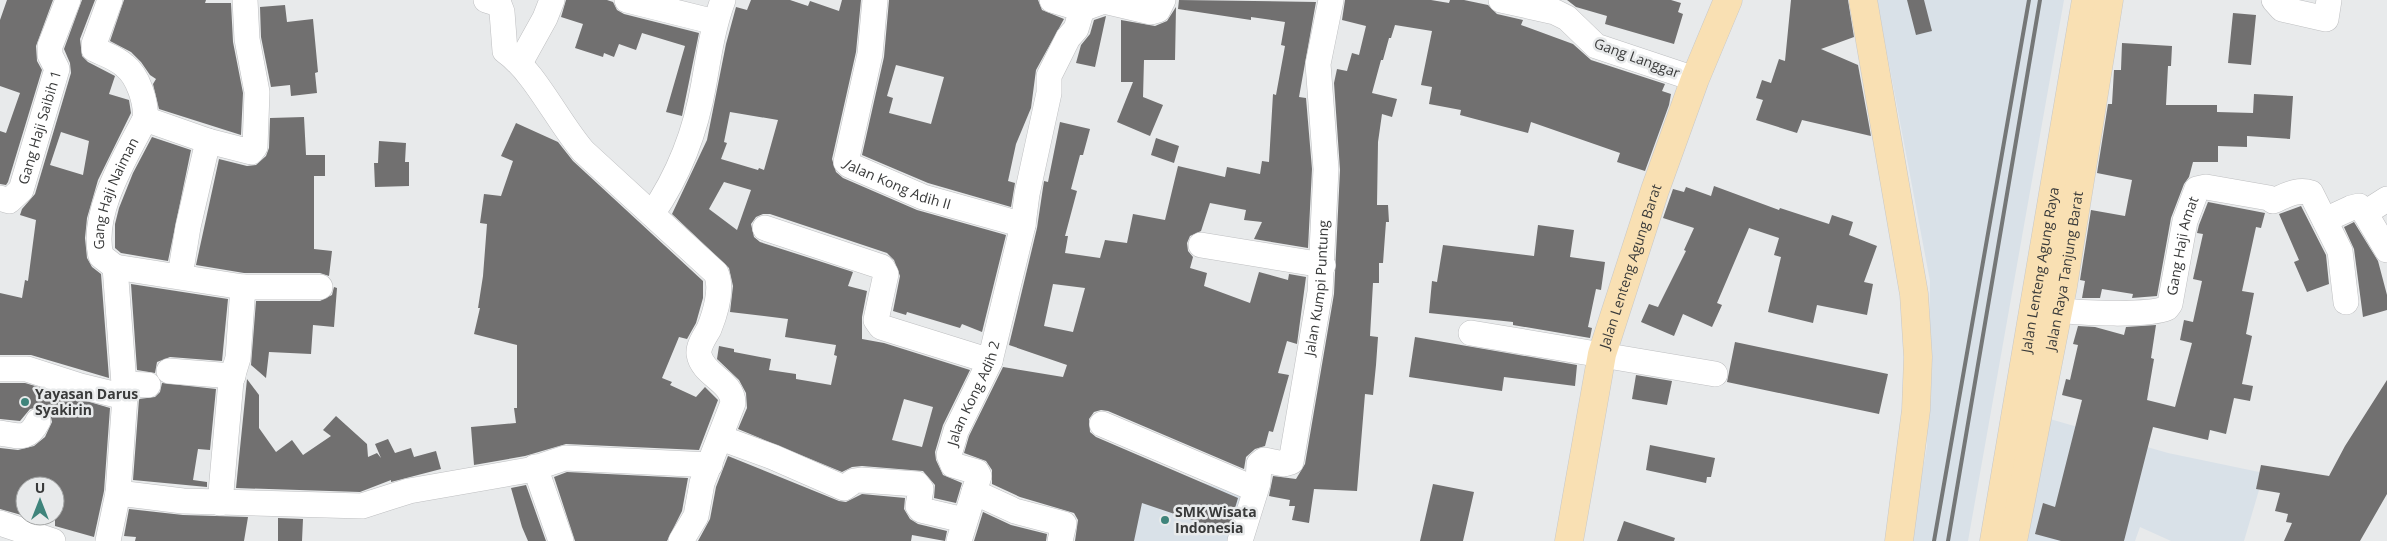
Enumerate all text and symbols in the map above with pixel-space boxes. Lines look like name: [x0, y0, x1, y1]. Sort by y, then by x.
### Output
street label: Gang Langgar: [1592, 33, 1683, 82]
street label: Gang Haji Saibih 1: [13, 68, 65, 187]
street label: Gang Haji Naiman: [89, 134, 143, 250]
street label: Jalan Kong Adih II: [839, 154, 953, 213]
street label: Jalan Lenteng Agung Barat: [1594, 181, 1665, 353]
street label: Jalan Lenteng Agung Raya: [2016, 186, 2063, 356]
street label: Jalan Raya Tanjung Barat: [2040, 190, 2087, 354]
street label: Gang Haji Amat: [2162, 193, 2202, 297]
street label: Jalan Kumpi Puntung: [1299, 219, 1333, 359]
street label: Jalan Kong Adih 2: [942, 339, 1004, 450]
place label: Yayasan Darus Syakirin: [35, 384, 138, 419]
marker: Yayasan Darus Syakirin: [19, 396, 31, 408]
north arrow: [15, 476, 65, 526]
text: U: [35, 478, 45, 497]
place label: SMK Wisata Indonesia: [1175, 502, 1257, 537]
marker: SMK Wisata Indonesia: [1159, 514, 1171, 526]

